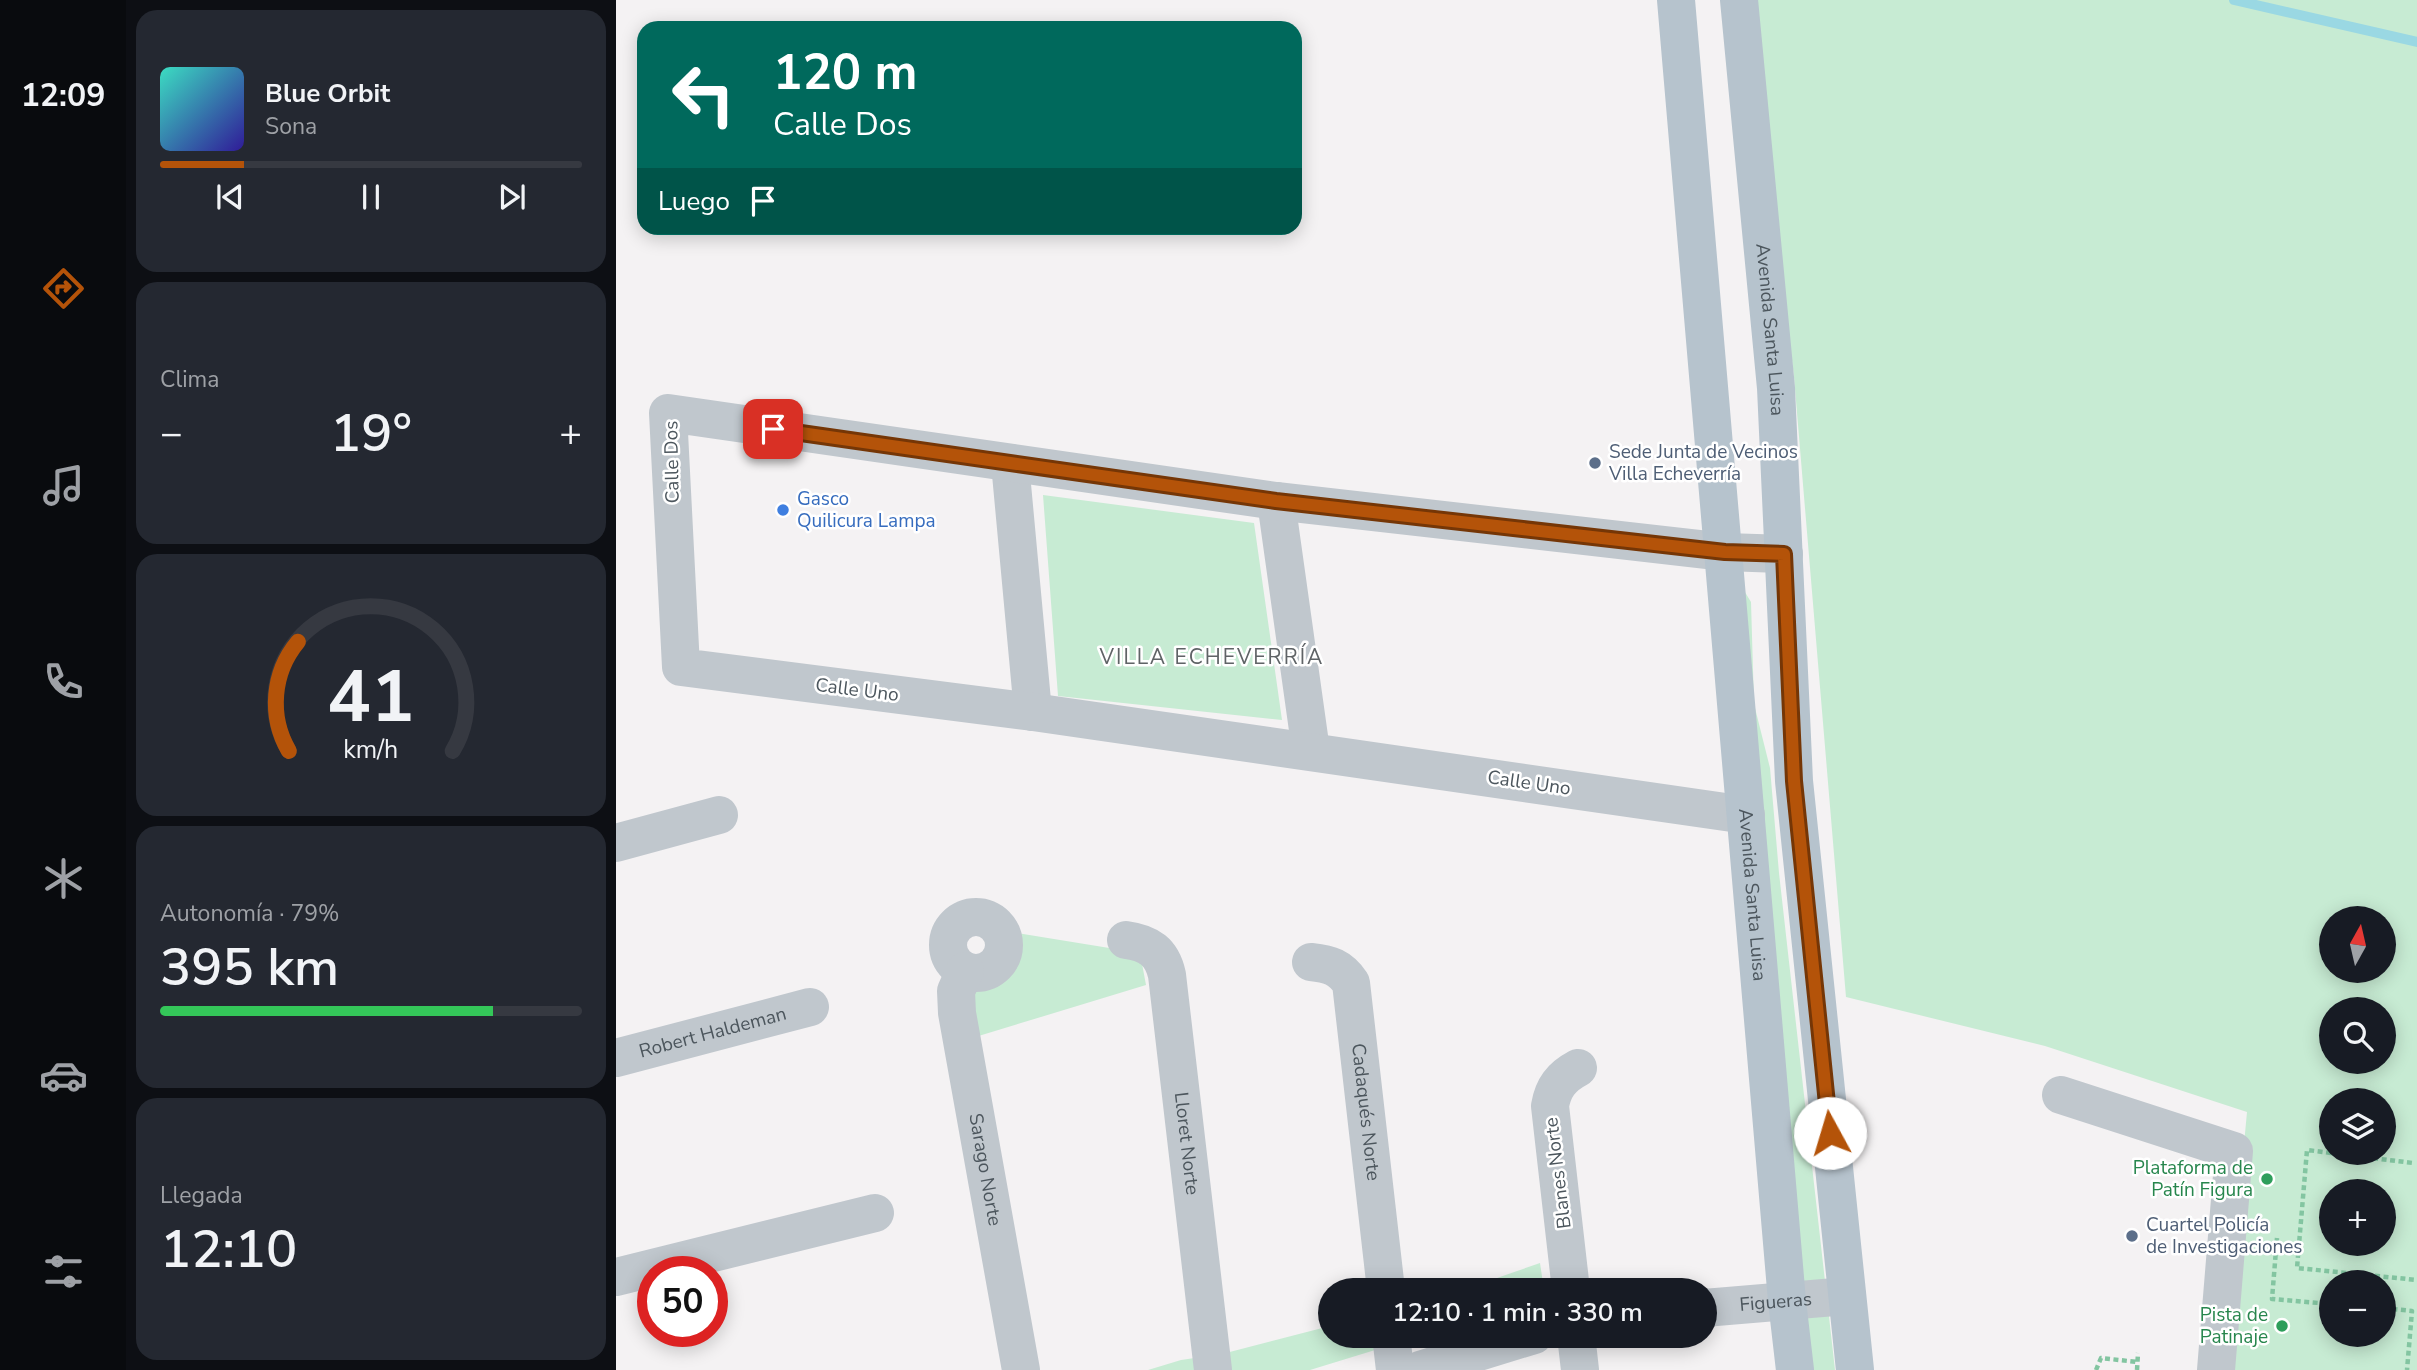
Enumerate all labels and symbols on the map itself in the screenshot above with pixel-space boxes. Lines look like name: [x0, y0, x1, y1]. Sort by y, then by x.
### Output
street label: Avenida Santa Luisa: [1749, 242, 1790, 416]
pin: [743, 399, 803, 459]
street label: Calle Dos: [658, 421, 686, 503]
place label: Sede Junta de Vecinos Villa Echeverría: [1608, 439, 1798, 487]
marker: Sede Junta de Vecinos Villa Echeverría: [1587, 455, 1603, 471]
place label: Gasco Quilicura Lampa: [797, 486, 936, 534]
marker: Gasco Quilicura Lampa: [775, 502, 791, 518]
district label: VILLA ECHEVERRÍA: [1099, 643, 1324, 671]
street label: Calle Uno: [814, 672, 900, 708]
street label: Calle Uno: [1486, 764, 1572, 802]
street label: Avenida Santa Luisa: [1732, 807, 1773, 982]
north arrow: [2319, 906, 2396, 984]
street label: Robert Haldeman: [636, 1001, 789, 1064]
street label: Cadaqués Norte: [1345, 1042, 1386, 1182]
street label: Lloret Norte: [1168, 1091, 1206, 1196]
position arrow: [1793, 1096, 1867, 1170]
street label: Sarago Norte: [962, 1111, 1008, 1228]
street label: Blanes Norte: [1538, 1116, 1578, 1230]
place label: Plataforma de Patín Figura: [2133, 1155, 2253, 1203]
marker: Plataforma de Patín Figura: [2259, 1171, 2275, 1187]
place label: Cuartel Policía de Investigaciones: [2146, 1212, 2303, 1260]
marker: Cuartel Policía de Investigaciones: [2124, 1228, 2140, 1244]
speed limit sign: 50: [637, 1256, 728, 1347]
street label: Figueras: [1738, 1286, 1813, 1318]
place label: Pista de Patinaje: [2200, 1302, 2268, 1350]
marker: Pista de Patinaje: [2274, 1318, 2290, 1334]

